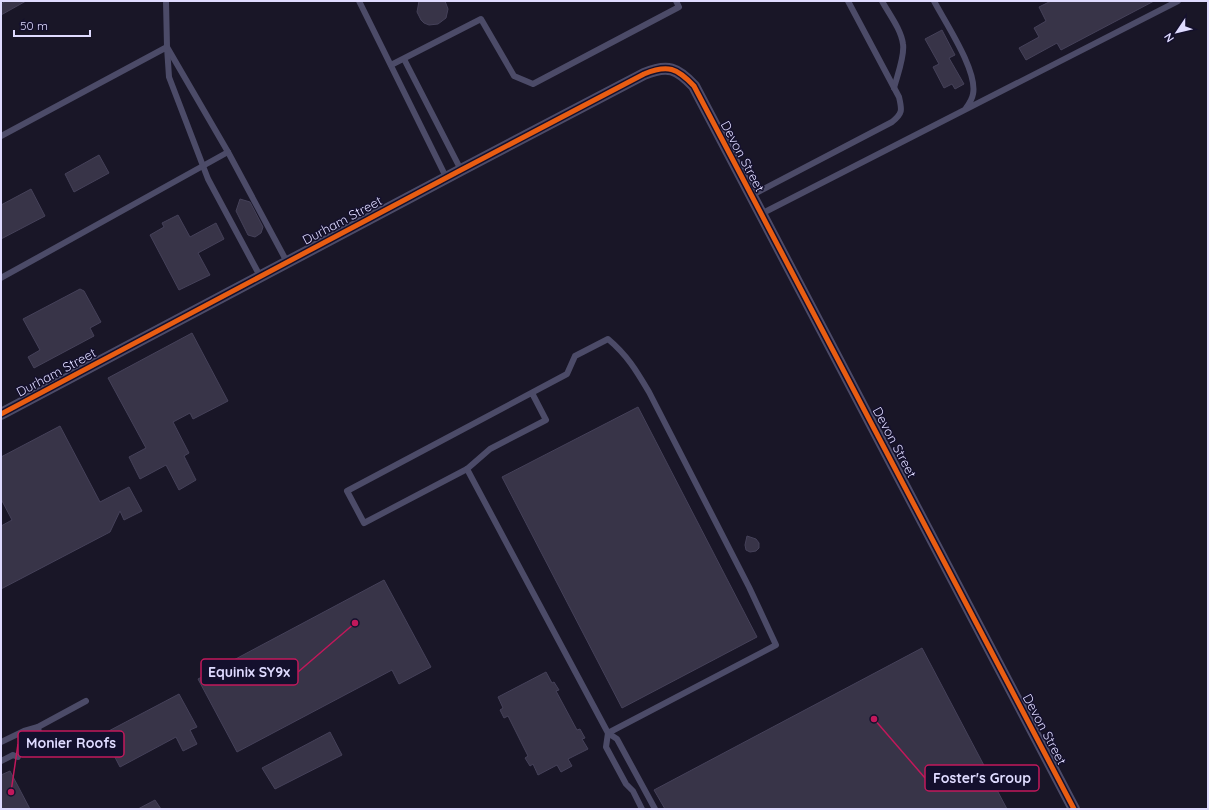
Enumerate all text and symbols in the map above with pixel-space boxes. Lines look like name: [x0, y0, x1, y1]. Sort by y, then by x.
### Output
scale bar: [14, 12, 90, 38]
north arrow: [1157, 12, 1197, 52]
text: 50 m: [20, 18, 48, 33]
text: N: [1161, 30, 1177, 45]
street label: Devon Street: [718, 118, 768, 194]
street label: Durham Street: [299, 192, 385, 248]
street label: Durham Street: [13, 344, 99, 400]
street label: Devon Street: [870, 404, 920, 480]
callout: Equinix SY9x: [201, 659, 298, 685]
text: Equinix SY9x: [208, 663, 290, 681]
street label: Devon Street: [1020, 691, 1070, 767]
callout: Monier Roofs: [18, 731, 124, 757]
text: Monier Roofs: [26, 734, 116, 752]
callout: Foster's Group: [925, 765, 1039, 791]
text: Foster's Group: [933, 769, 1031, 787]

